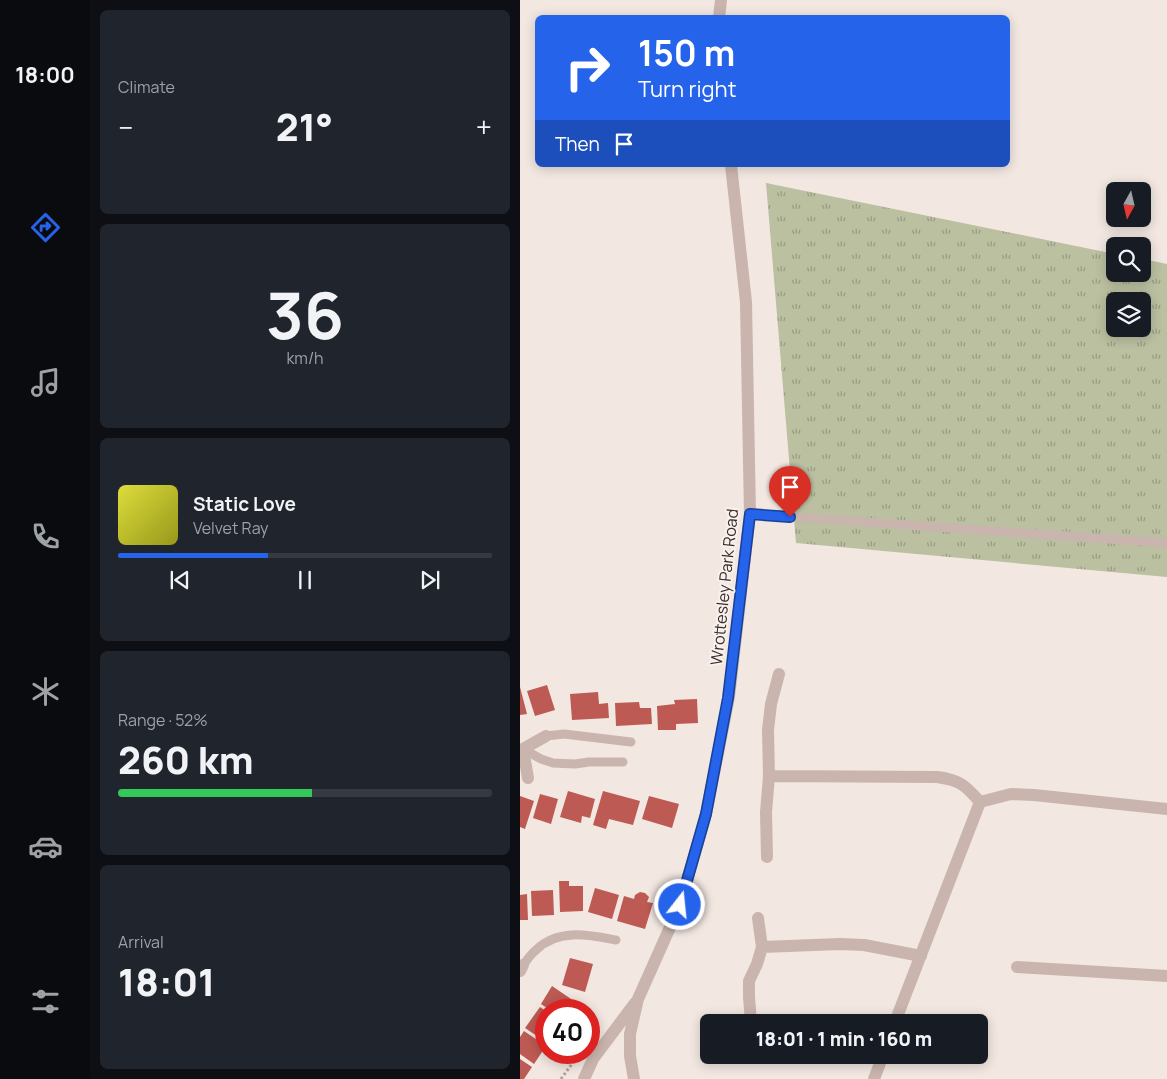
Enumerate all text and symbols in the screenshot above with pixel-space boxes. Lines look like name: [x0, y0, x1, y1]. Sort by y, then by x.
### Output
text: 150 m: [638, 29, 735, 77]
icon: right: [555, 35, 620, 100]
text: 18:00: [15, 60, 75, 90]
text: Turn right: [638, 74, 736, 104]
text: Climate: [118, 76, 175, 98]
text: 21°: [276, 100, 333, 152]
text: −: [118, 108, 133, 146]
text: +: [476, 108, 492, 146]
icon: arrive: [610, 130, 638, 158]
text: Then: [555, 131, 600, 157]
north arrow: [1106, 182, 1151, 228]
map controls: [1106, 182, 1151, 337]
icon: directions: [28, 210, 63, 245]
button: search: [1106, 237, 1151, 282]
text: 36: [266, 270, 344, 359]
button: layers: [1106, 292, 1151, 337]
text: km/h: [286, 347, 324, 369]
icon: music: [28, 365, 63, 400]
pin: [769, 466, 811, 517]
icon: arrive: [776, 473, 804, 501]
text: Static Love: [193, 491, 296, 517]
street label: Wrottesley Park Road: [705, 508, 743, 666]
text: Velvet Ray: [193, 517, 269, 539]
icon: phone: [28, 519, 63, 554]
icon: previous: [166, 566, 194, 594]
icon: pause: [291, 566, 319, 594]
icon: next: [416, 566, 444, 594]
icon: climate: [28, 674, 63, 709]
text: Range · 52%: [118, 709, 208, 731]
text: 260 km: [118, 733, 254, 785]
icon: car: [28, 829, 63, 864]
position arrow: [653, 878, 705, 930]
text: Arrival: [118, 931, 164, 953]
text: 18:01: [118, 955, 215, 1007]
icon: filters: [28, 984, 63, 1019]
speed limit sign: 40: [535, 999, 600, 1064]
text: 18:01 · 1 min · 160 m: [756, 1026, 932, 1052]

